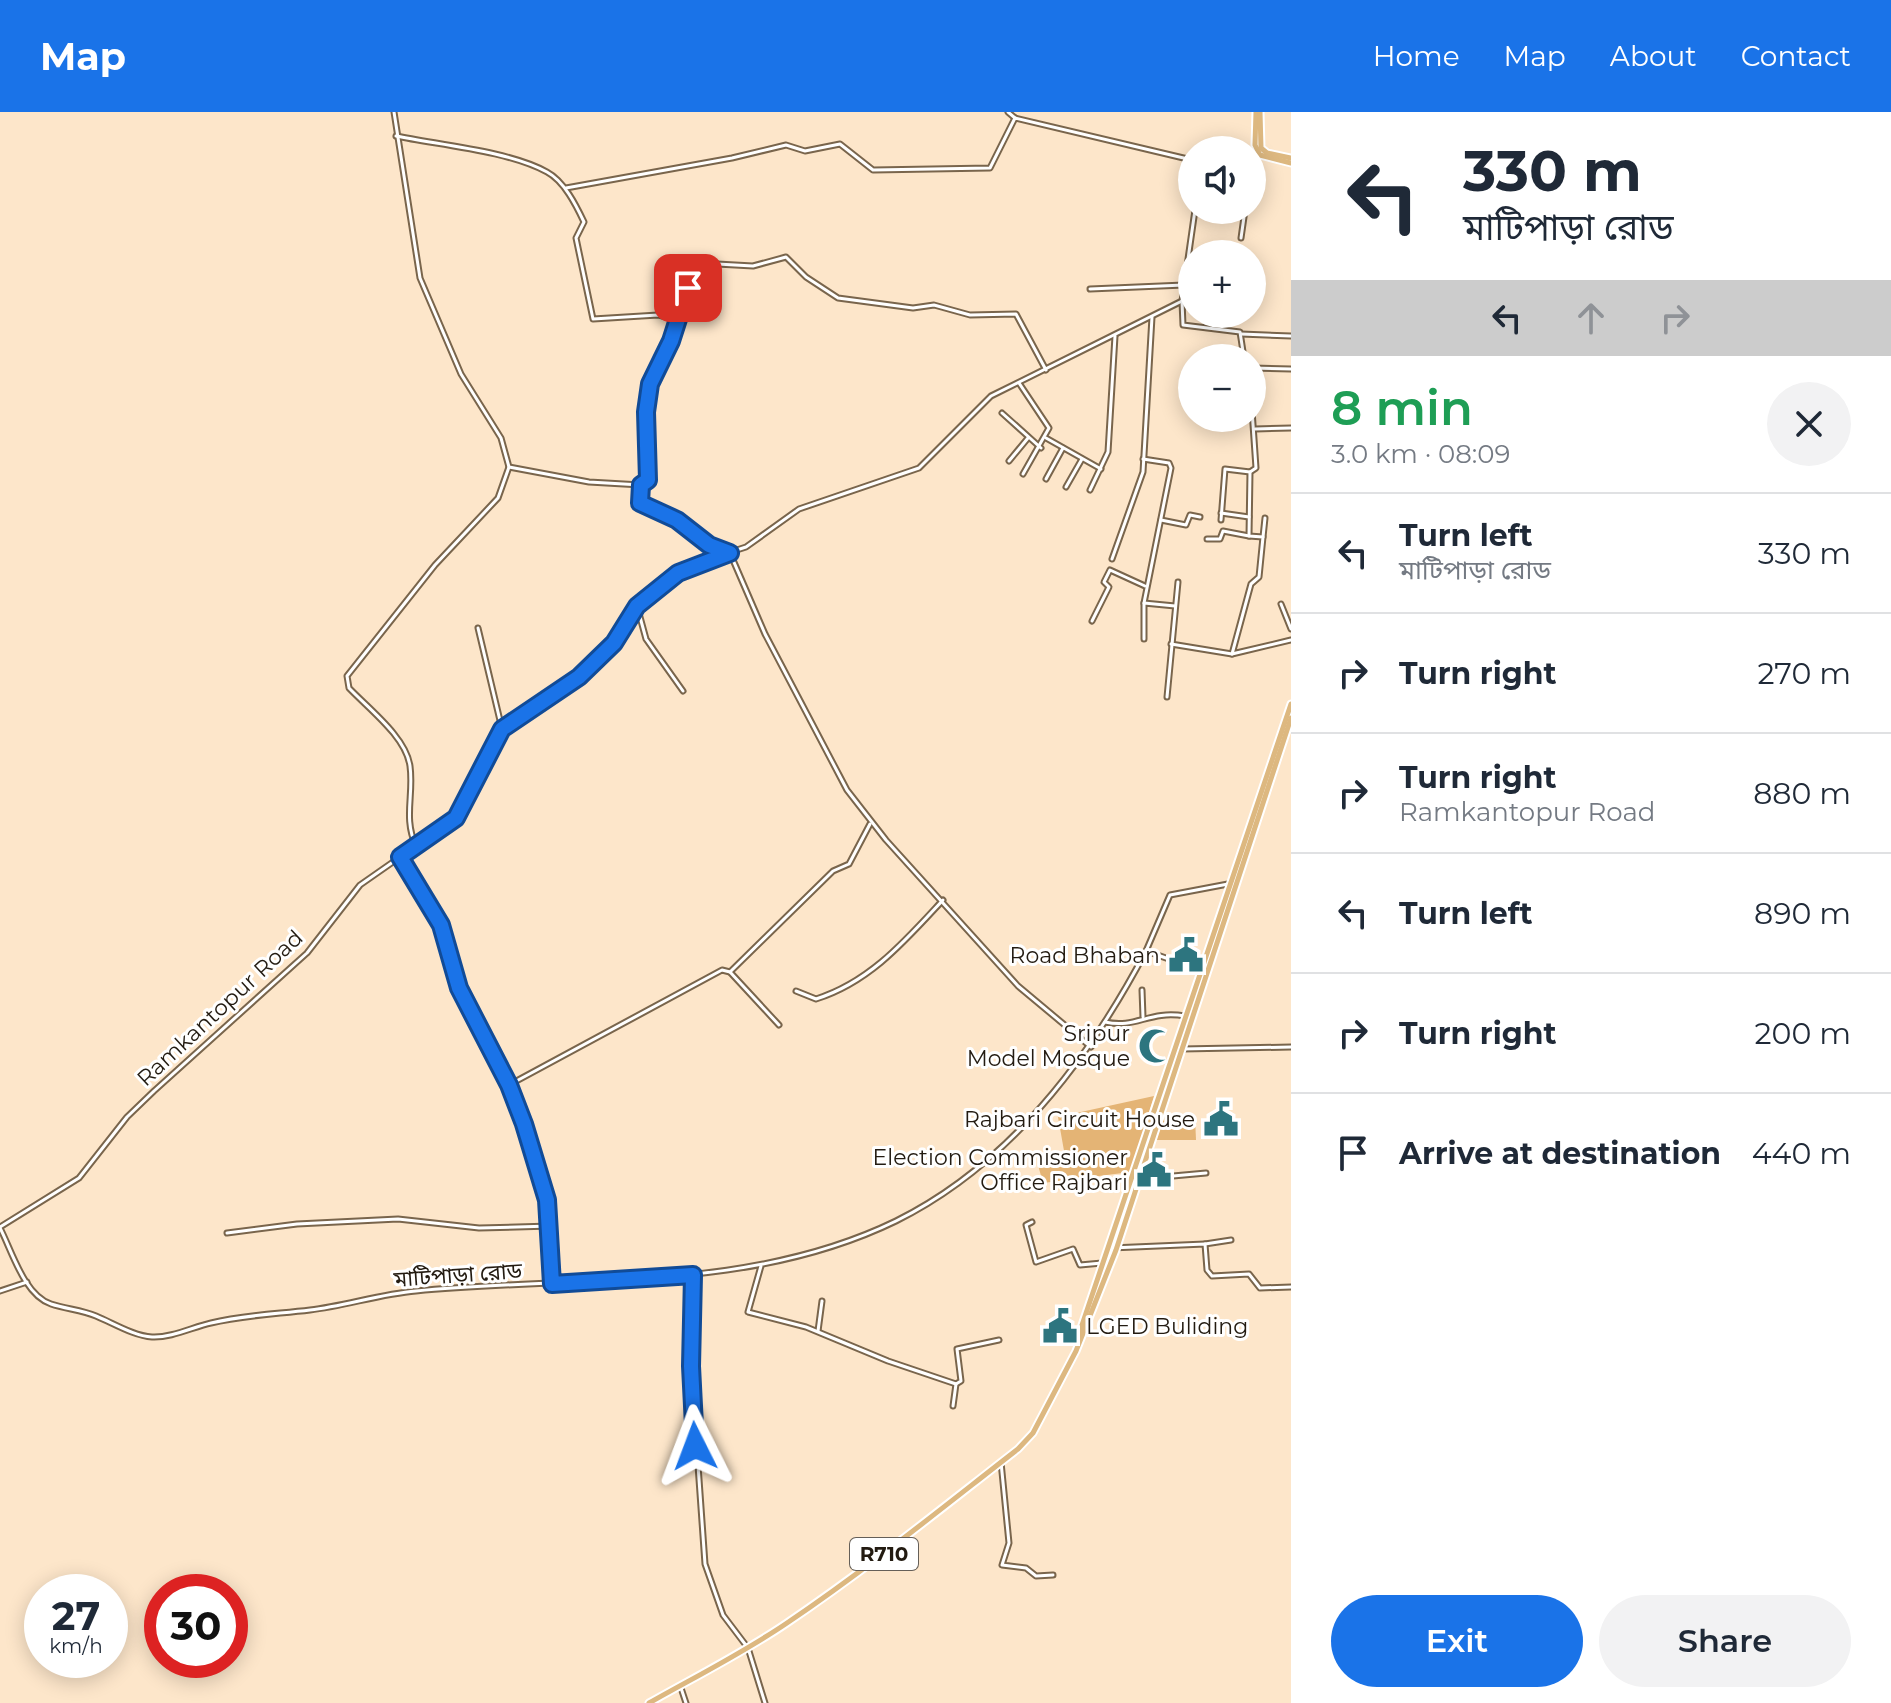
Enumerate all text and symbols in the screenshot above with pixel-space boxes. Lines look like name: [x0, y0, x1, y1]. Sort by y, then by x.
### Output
text: Map: [40, 33, 126, 80]
text: Home: [1373, 39, 1460, 73]
text: Map: [1504, 39, 1566, 73]
text: About: [1610, 39, 1697, 73]
text: Contact: [1741, 39, 1851, 73]
map controls: [1178, 136, 1266, 432]
button: sound: [1178, 136, 1266, 224]
text: 330 m: [1463, 137, 1642, 205]
icon: left: [1331, 144, 1435, 248]
text: মাটিপাড়া রোড: [1463, 205, 1674, 249]
button: +: [1178, 240, 1266, 328]
pin: [654, 254, 722, 322]
icon: arrive: [666, 266, 710, 310]
icon: left: [1485, 296, 1529, 340]
icon: ahead: [1569, 296, 1613, 340]
icon: right: [1653, 296, 1697, 340]
button: −: [1178, 344, 1266, 432]
text: 8 min: [1331, 379, 1473, 437]
button: close: [1767, 382, 1851, 466]
text: 3.0 km · 08:09: [1331, 438, 1510, 470]
text: Turn left: [1399, 517, 1532, 554]
icon: left: [1331, 531, 1375, 575]
text: 330 m: [1758, 535, 1851, 572]
text: মাটিপাড়া রোড: [1399, 554, 1551, 586]
icon: right: [1331, 651, 1375, 695]
text: Turn right: [1399, 655, 1556, 692]
text: 270 m: [1757, 655, 1851, 692]
text: Turn right: [1399, 759, 1556, 796]
icon: right: [1331, 771, 1375, 815]
text: 880 m: [1753, 775, 1851, 812]
text: Ramkantopur Road: [1399, 796, 1655, 828]
icon: left: [1331, 891, 1375, 935]
text: Turn left: [1399, 895, 1532, 932]
text: 890 m: [1754, 895, 1851, 932]
street label: Ramkantopur Road: [131, 924, 309, 1092]
public building icon: Road Bhaban: [1167, 936, 1205, 974]
place label: Road Bhaban: [1010, 942, 1160, 969]
icon: right: [1331, 1011, 1375, 1055]
text: Turn right: [1399, 1015, 1556, 1052]
text: 200 m: [1755, 1015, 1851, 1052]
place label: Sripur Model Mosque: [967, 1020, 1130, 1072]
mosque icon: Sripur Model Mosque: [1137, 1027, 1175, 1065]
public building icon: Rajbari Circuit House: [1202, 1100, 1240, 1138]
place label: Rajbari Circuit House: [964, 1106, 1195, 1133]
icon: arrive: [1331, 1131, 1375, 1175]
text: Arrive at destination: [1399, 1135, 1721, 1172]
text: 440 m: [1752, 1135, 1851, 1172]
place label: Election Commissioner Office Rajbari: [873, 1144, 1128, 1196]
public building icon: Election Commissioner Office Rajbari: [1135, 1151, 1173, 1189]
street label: মাটিপাড়া রোড: [392, 1257, 523, 1293]
public building icon: LGED Buliding: [1041, 1307, 1079, 1345]
place label: LGED Buliding: [1086, 1313, 1248, 1340]
position arrow: [653, 1404, 737, 1488]
road number: R710: [850, 1538, 918, 1570]
speed limit sign: 30: [144, 1574, 248, 1678]
text: 27: [52, 1591, 100, 1640]
button: Exit: [1331, 1595, 1583, 1687]
button: Share: [1599, 1595, 1851, 1687]
text: km/h: [49, 1634, 103, 1658]

